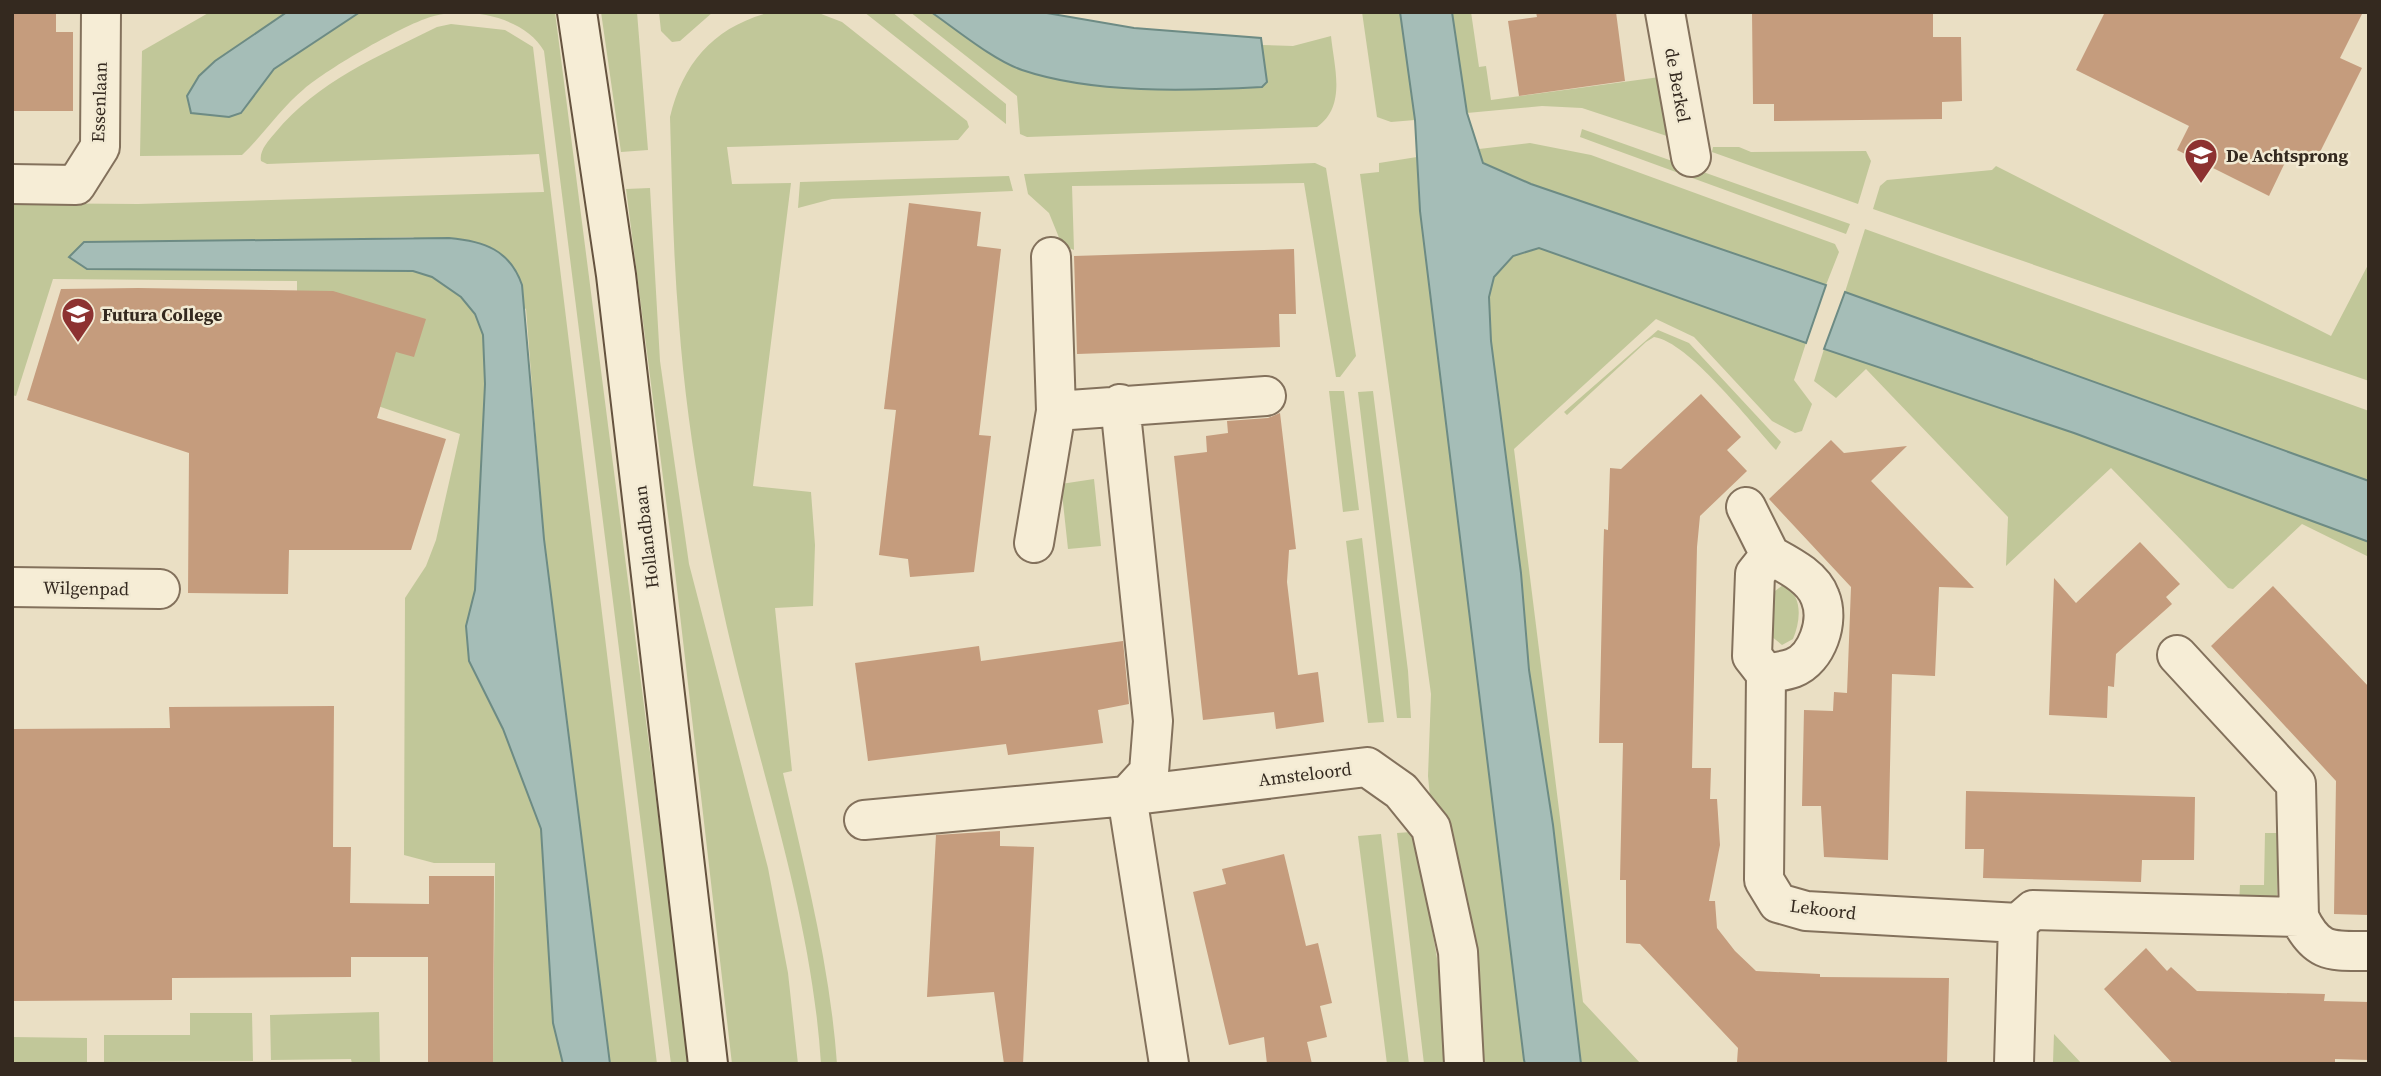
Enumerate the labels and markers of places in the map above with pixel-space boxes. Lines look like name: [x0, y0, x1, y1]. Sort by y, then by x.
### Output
school or university icon: De Achtsprong: [2182, 136, 2220, 185]
place label: De Achtsprong: [2226, 143, 2348, 168]
school or university icon: Futura College: [59, 295, 97, 344]
place label: Futura College: [102, 302, 223, 327]

